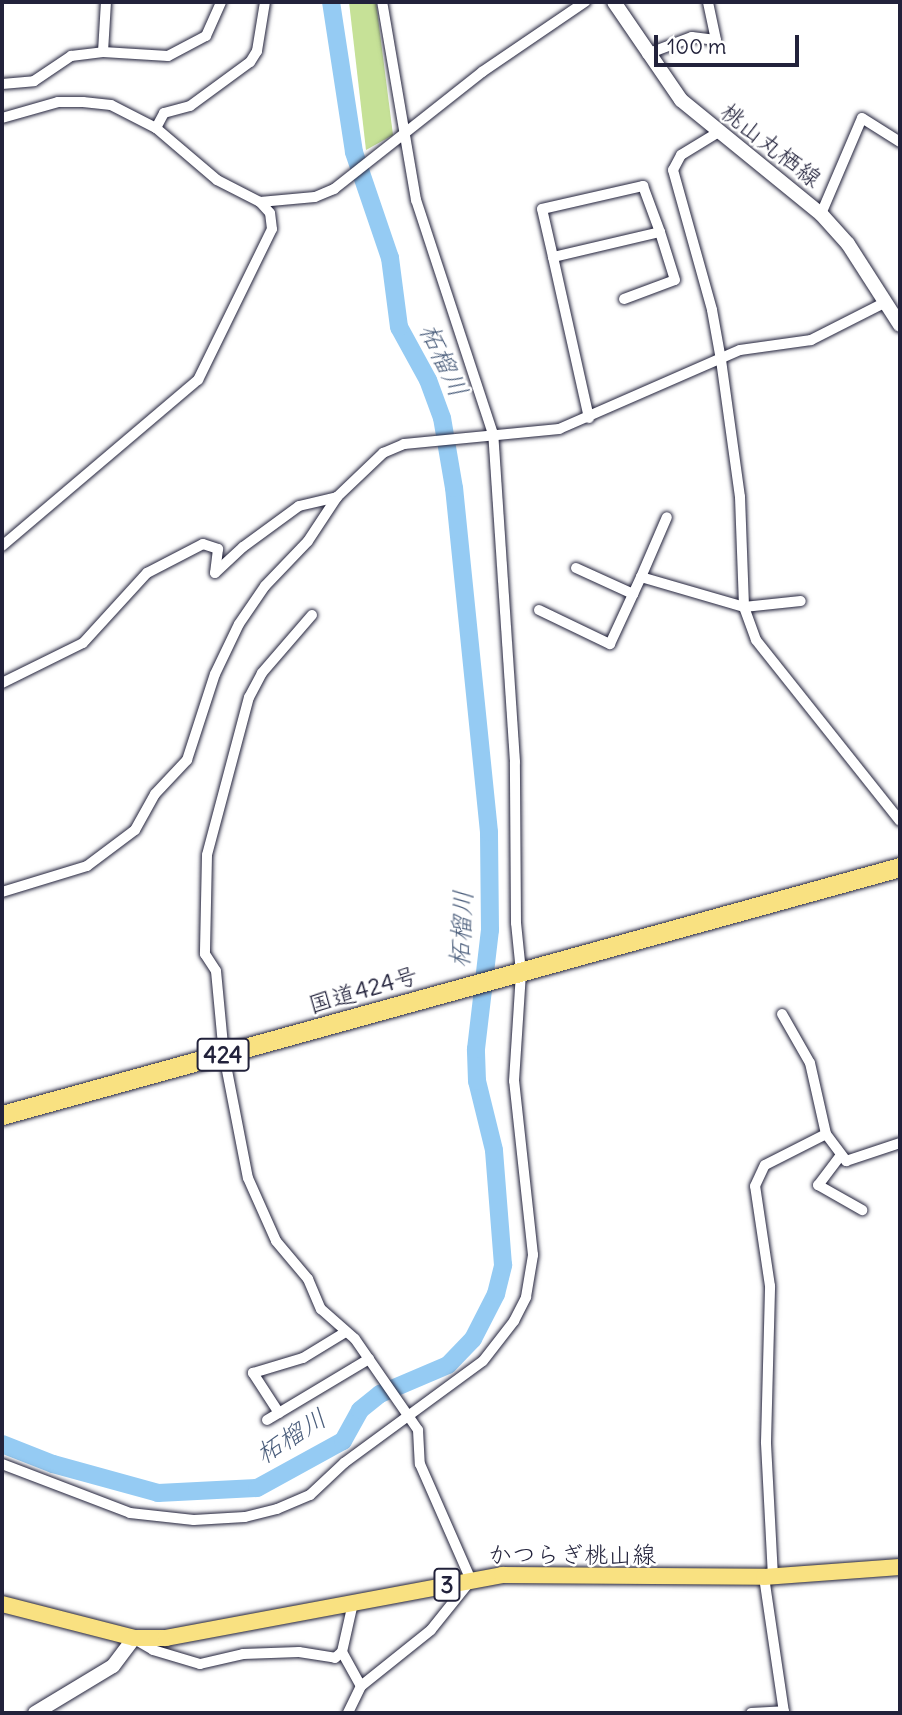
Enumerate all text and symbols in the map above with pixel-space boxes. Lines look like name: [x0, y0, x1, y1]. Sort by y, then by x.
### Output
scale bar: [657, 21, 802, 65]
text: 100 m: [667, 33, 726, 60]
street label: 桃山丸栖線: [715, 97, 827, 193]
water label: 柘榴川: [413, 318, 475, 402]
water label: 柘榴川: [443, 889, 479, 969]
street label: 国道424号: [305, 961, 421, 1019]
road number: 424: [195, 1036, 251, 1074]
water label: 柘榴川: [250, 1402, 332, 1470]
street label: かつらぎ桃山線: [488, 1541, 656, 1569]
road number: 3: [433, 1566, 461, 1604]

